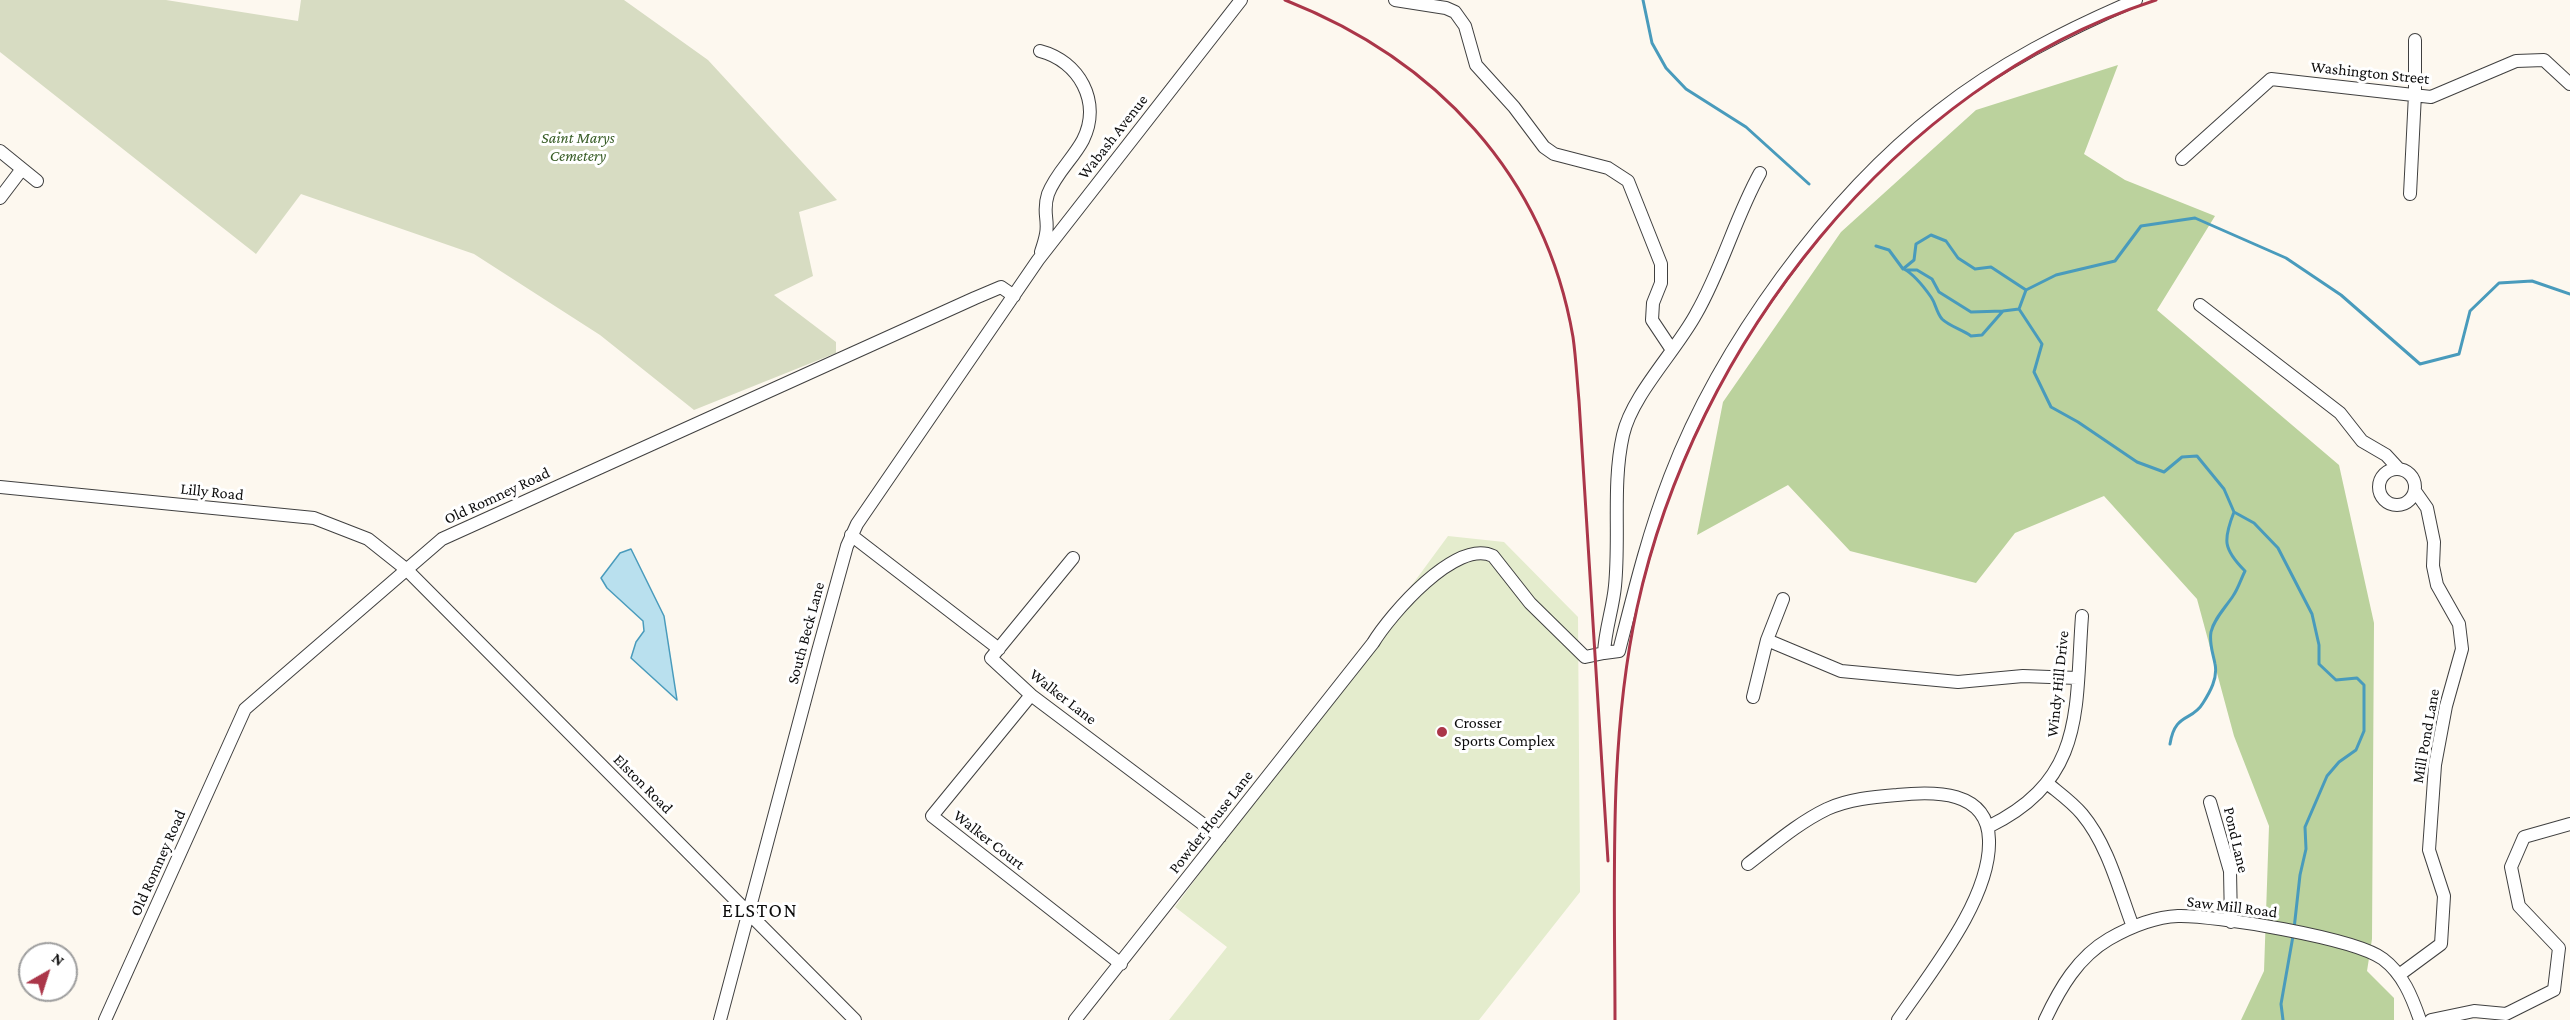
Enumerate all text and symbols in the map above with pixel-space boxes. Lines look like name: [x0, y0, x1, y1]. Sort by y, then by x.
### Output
street label: Washington Street: [2310, 57, 2430, 89]
street label: Wabash Avenue: [1074, 91, 1152, 183]
park label: Saint Marys Cemetery: [541, 128, 615, 166]
street label: Old Romney Road: [441, 463, 553, 529]
street label: Lilly Road: [179, 479, 245, 505]
street label: South Beck Lane: [783, 580, 829, 686]
street label: Windy Hill Drive: [2043, 630, 2073, 738]
street label: Walker Lane: [1026, 665, 1100, 729]
street label: Mill Pond Lane: [2408, 687, 2444, 785]
place label: Crosser Sports Complex: [1454, 713, 1555, 751]
marker: Crosser Sports Complex: [1435, 725, 1449, 739]
street label: Elston Road: [609, 750, 677, 818]
street label: Powder House Lane: [1165, 767, 1257, 877]
street label: Pond Lane: [2219, 805, 2253, 875]
street label: Walker Court: [949, 806, 1029, 874]
street label: Old Romney Road: [126, 807, 190, 919]
street label: Saw Mill Road: [2186, 892, 2278, 922]
district label: ELSTON: [722, 899, 798, 923]
north arrow: [18, 942, 78, 1002]
text: N: [49, 949, 68, 969]

